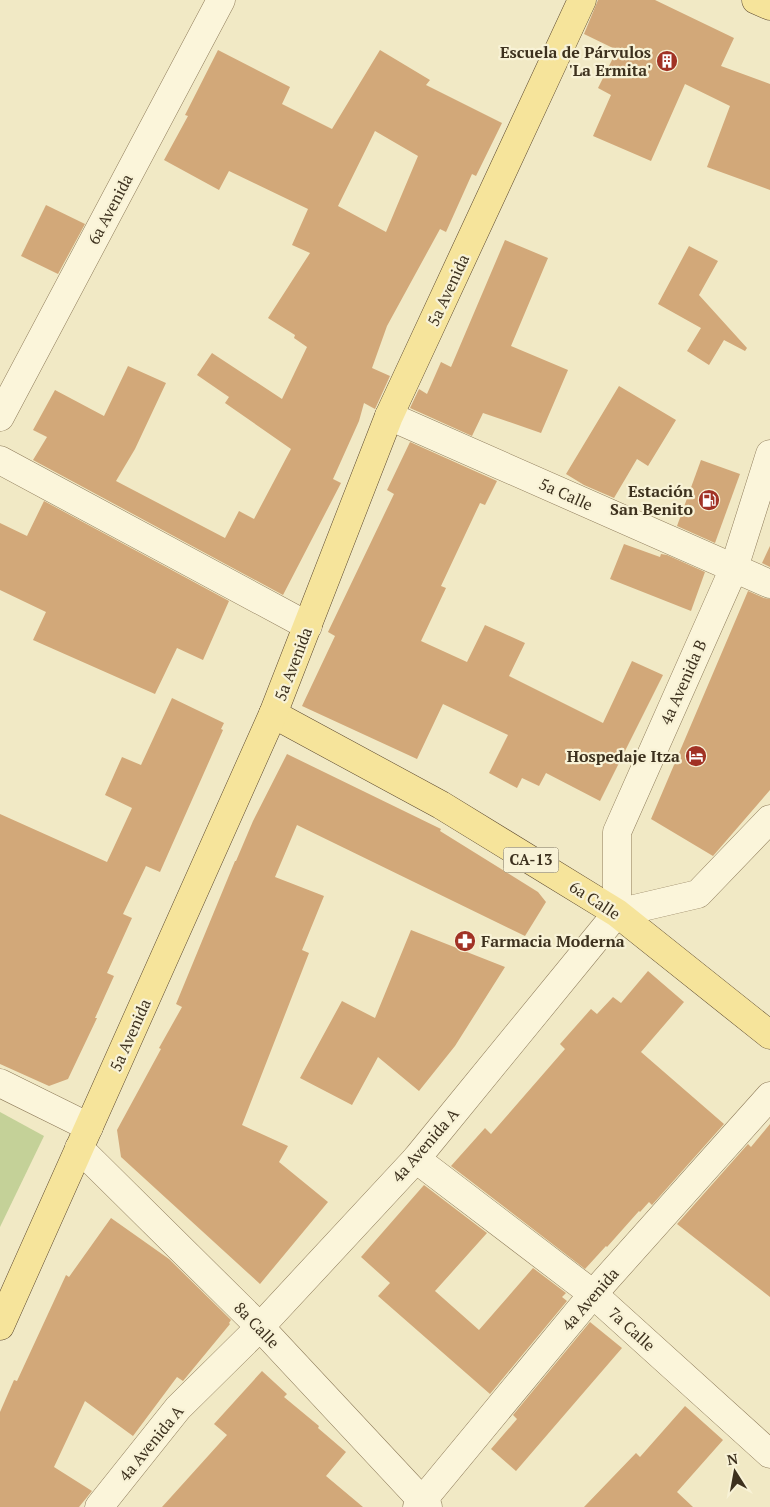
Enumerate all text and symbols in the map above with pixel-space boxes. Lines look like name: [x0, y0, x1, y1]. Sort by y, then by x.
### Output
place label: Escuela de Párvulos 'La Ermita': [500, 41, 651, 81]
building icon: Escuela de Párvulos 'La Ermita': [655, 49, 679, 73]
street label: 6a Avenida: [82, 170, 138, 248]
street label: 5a Avenida: [422, 250, 474, 330]
street label: 5a Calle: [536, 472, 596, 516]
place label: Estación San Benito: [610, 480, 694, 520]
fuel station icon: Estación San Benito: [697, 488, 721, 512]
street label: 5a Avenida: [269, 624, 317, 704]
street label: 4a Avenida B: [654, 636, 712, 728]
hotel icon: Hospedaje Itza: [684, 744, 708, 768]
place label: Hospedaje Itza: [567, 745, 680, 767]
road number: CA-13: [504, 848, 558, 872]
street label: 6a Calle: [565, 875, 625, 925]
pharmacy icon: Farmacia Moderna: [453, 929, 477, 953]
place label: Farmacia Moderna: [481, 930, 625, 952]
street label: 5a Avenida: [104, 995, 156, 1075]
street label: 4a Avenida A: [387, 1103, 463, 1187]
street label: 4a Avenida: [556, 1263, 624, 1335]
street label: 8a Calle: [229, 1297, 285, 1353]
street label: 7a Calle: [604, 1302, 660, 1356]
street label: 4a Avenida A: [114, 1400, 188, 1486]
north arrow: [710, 1447, 760, 1497]
text: N: [725, 1448, 740, 1469]

